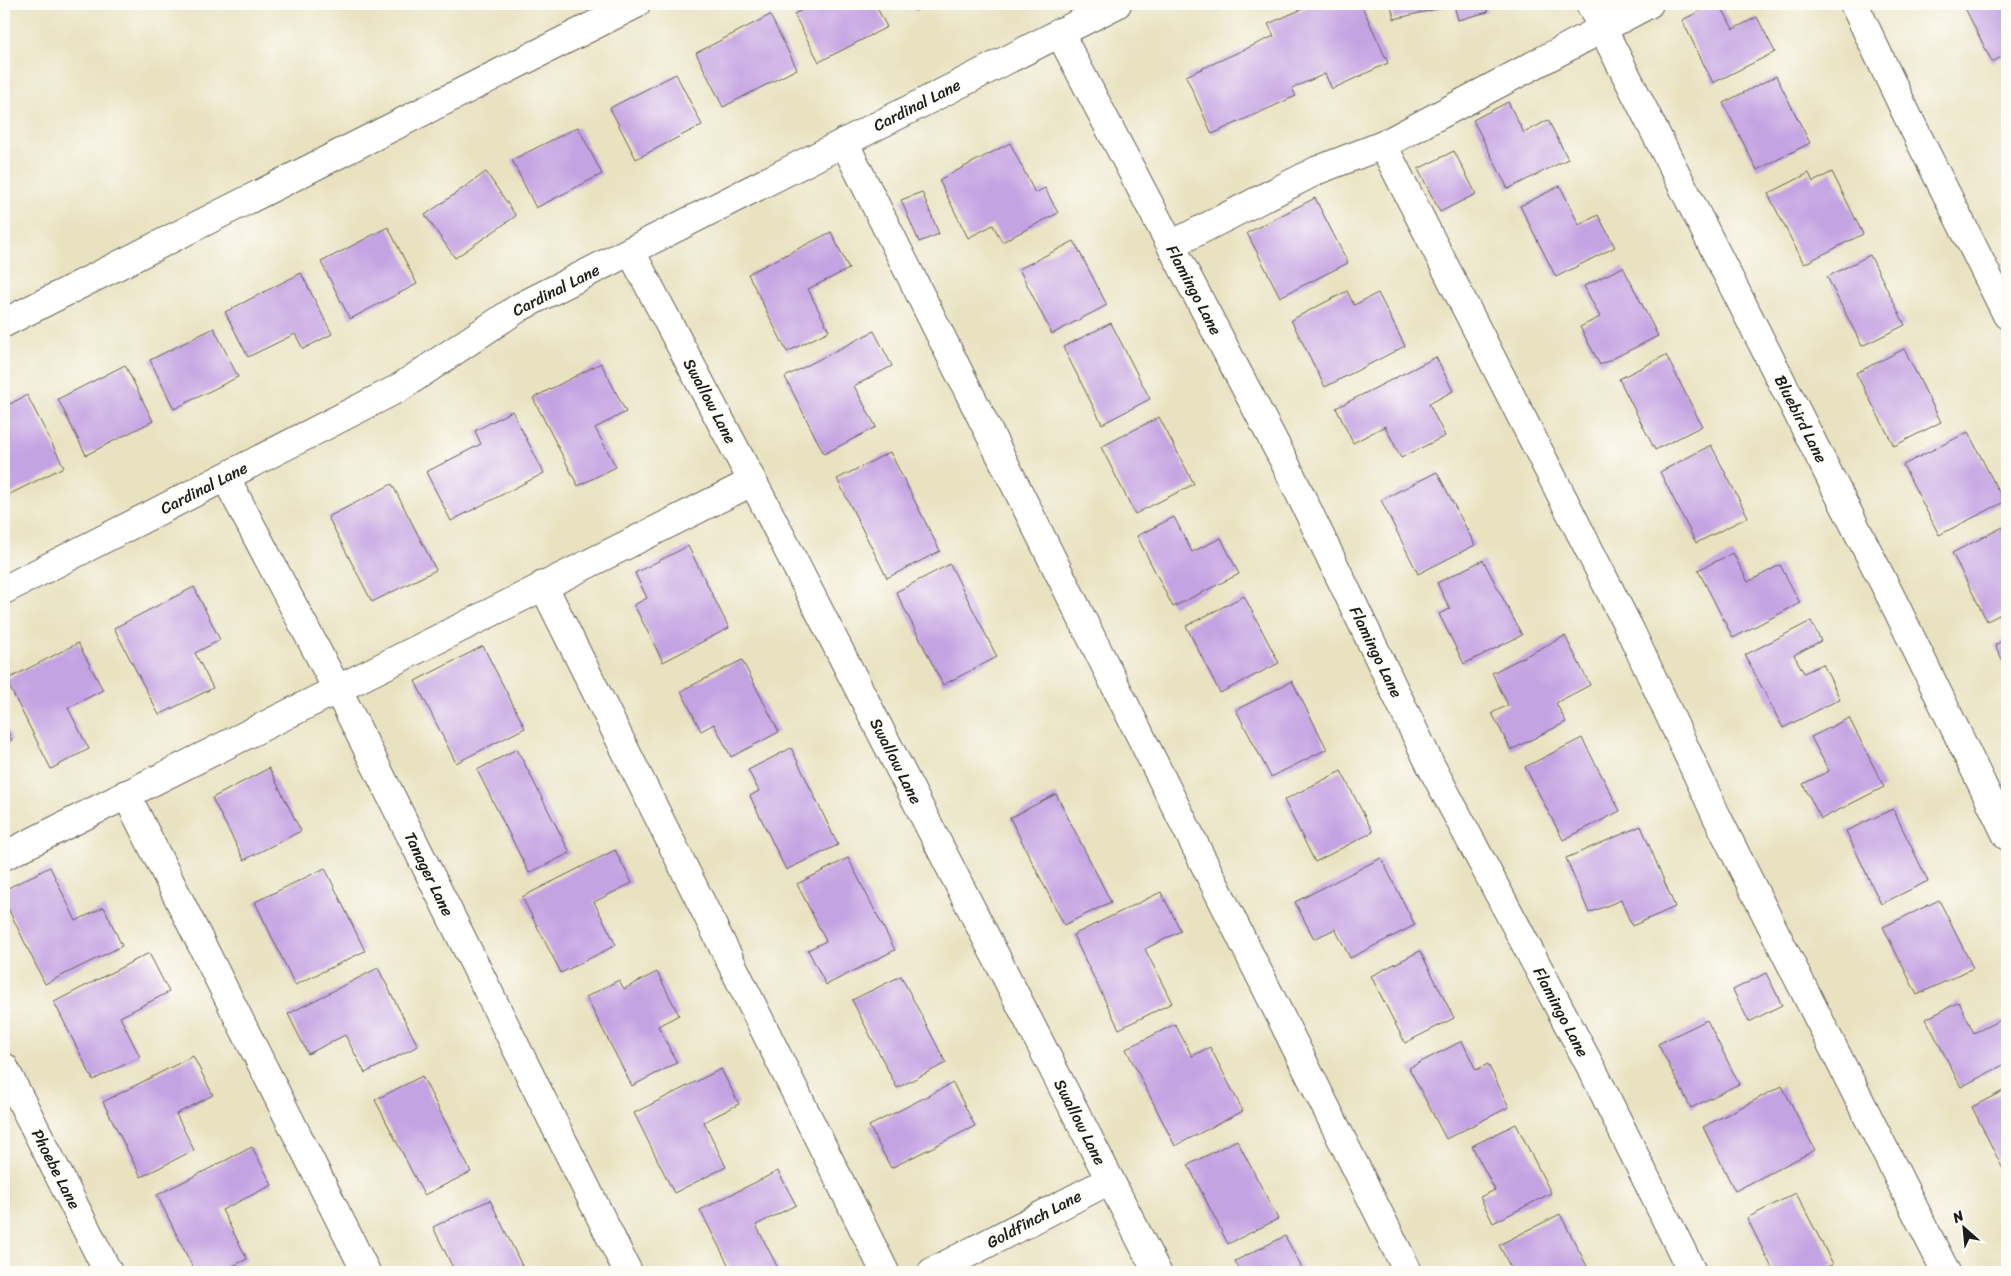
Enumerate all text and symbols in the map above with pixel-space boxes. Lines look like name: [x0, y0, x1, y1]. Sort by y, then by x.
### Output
street label: Cardinal Lane: [868, 70, 966, 140]
street label: Flamingo Lane: [1158, 239, 1230, 341]
street label: Cardinal Lane: [507, 255, 605, 325]
street label: Swallow Lane: [675, 353, 745, 449]
street label: Bluebird Lane: [1766, 370, 1836, 468]
street label: Cardinal Lane: [155, 453, 253, 523]
street label: Flamingo Lane: [1341, 601, 1411, 703]
street label: Swallow Lane: [862, 713, 930, 809]
street label: Tanager Lane: [396, 827, 462, 921]
street label: Flamingo Lane: [1525, 961, 1597, 1063]
street label: Swallow Lane: [1046, 1074, 1114, 1170]
street label: Phoebe Lane: [23, 1124, 89, 1214]
street label: Goldfinch Lane: [981, 1182, 1087, 1256]
text: N: [1947, 1203, 1969, 1231]
north arrow: [1938, 1204, 1988, 1254]

